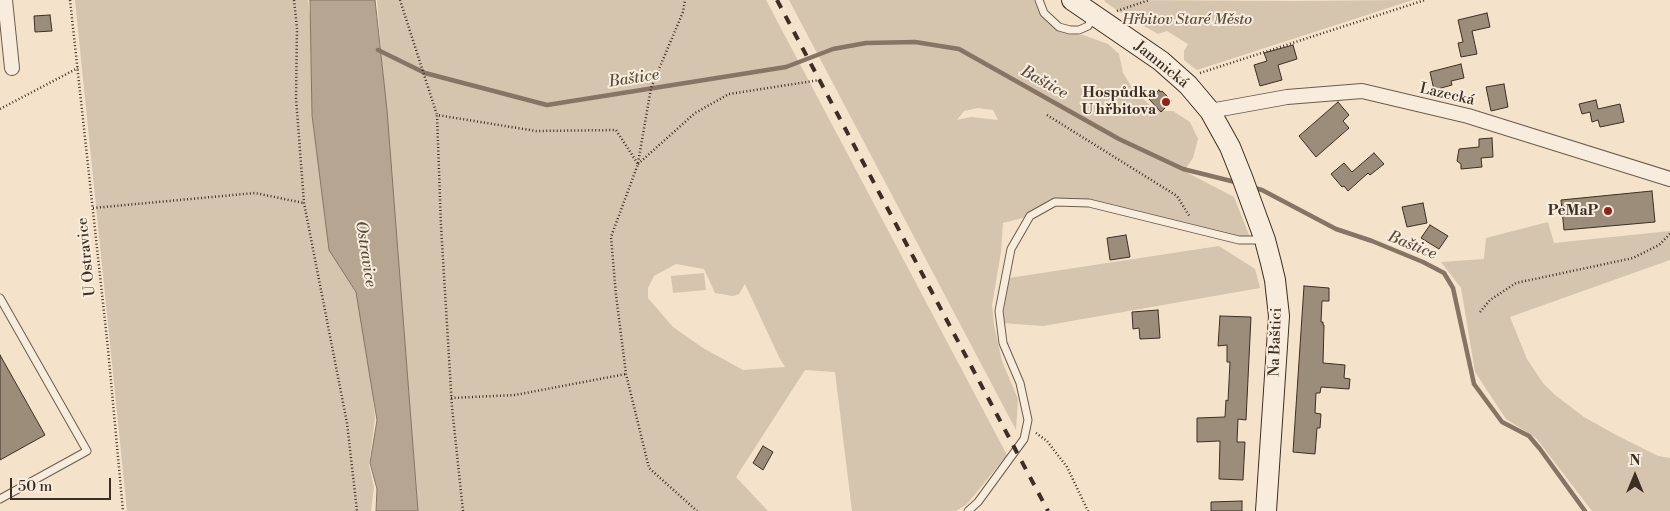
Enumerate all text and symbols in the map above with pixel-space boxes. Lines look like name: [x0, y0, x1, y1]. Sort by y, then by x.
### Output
park label: Hřbitov Staré Město: [1122, 11, 1252, 29]
street label: Jamnická: [1130, 38, 1192, 92]
water label: Baštice: [1017, 62, 1071, 104]
water label: Baštice: [607, 66, 661, 92]
street label: Lazecká: [1418, 80, 1476, 110]
place label: Hospůdka U hřbitova: [1082, 84, 1156, 119]
marker: Hospůdka U hřbitova: [1160, 96, 1172, 108]
place label: PeMaP: [1548, 202, 1598, 220]
marker: PeMaP: [1602, 205, 1614, 217]
street label: U Ostravice: [74, 217, 100, 297]
water label: Ostravice: [350, 220, 380, 288]
water label: Baštice: [1385, 228, 1439, 264]
street label: Na Baštici: [1266, 307, 1286, 377]
north arrow: [1610, 451, 1660, 501]
text: N: [1629, 452, 1641, 470]
scale bar: [12, 468, 114, 500]
text: 50 m: [18, 477, 52, 496]

